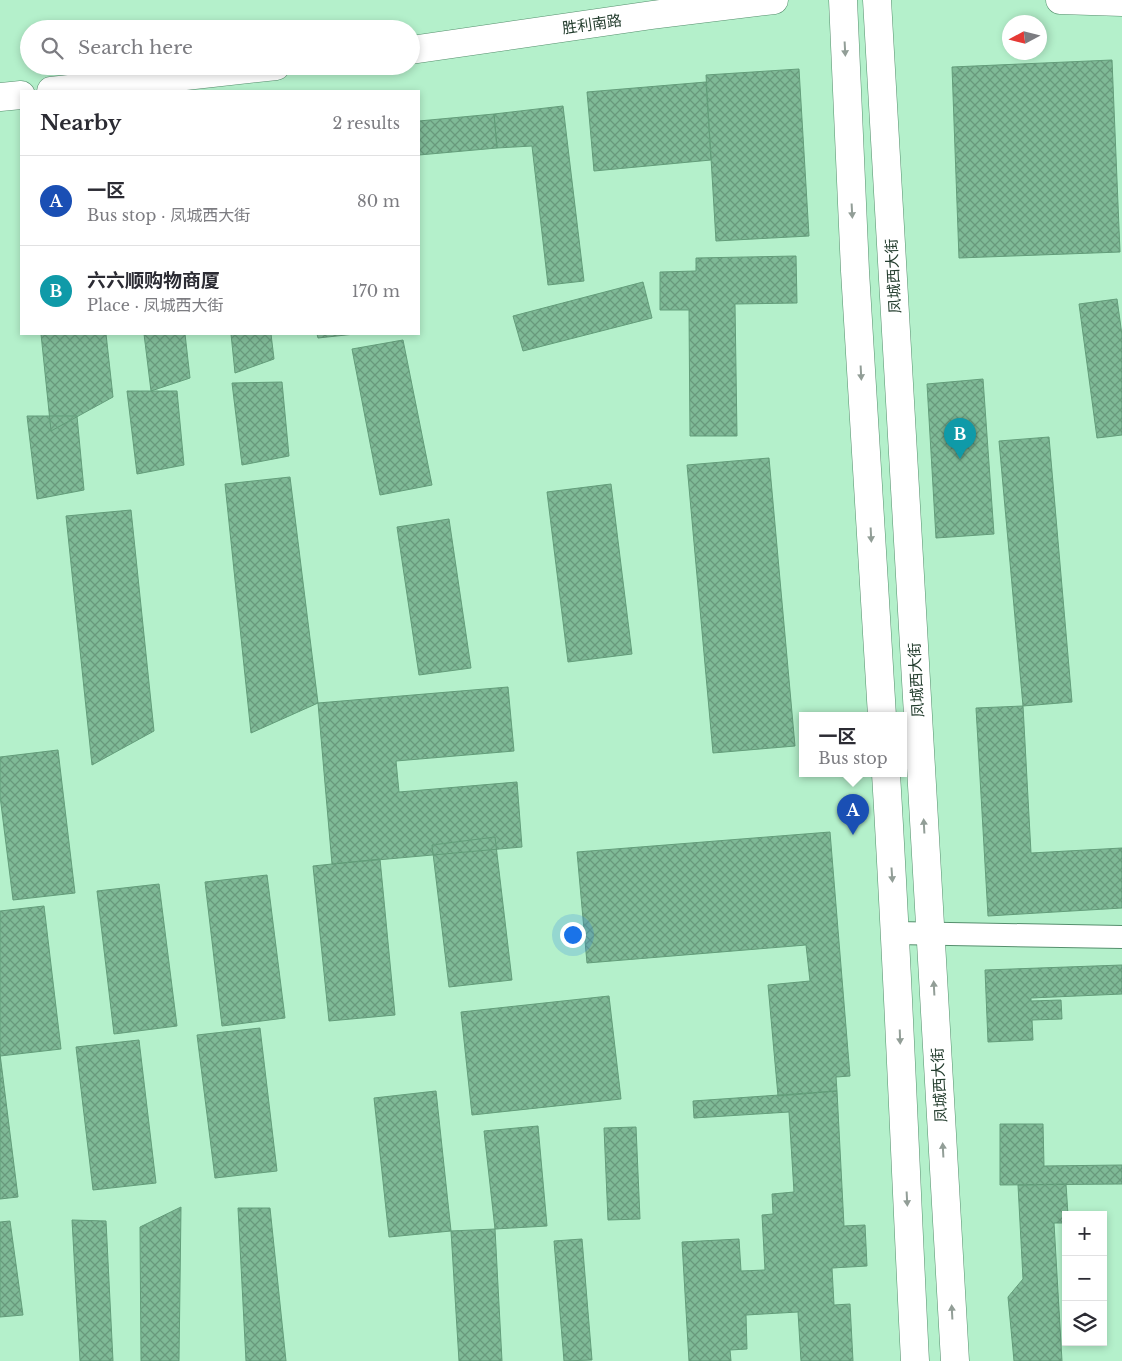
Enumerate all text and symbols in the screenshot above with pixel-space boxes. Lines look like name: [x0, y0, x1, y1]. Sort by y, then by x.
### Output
street label: 胜利南路: [561, 10, 623, 38]
north arrow: [1002, 15, 1047, 60]
search box: [20, 20, 420, 75]
icon: search: [38, 34, 66, 62]
text: Search here: [78, 36, 193, 59]
one-way arrow: [841, 41, 849, 57]
text: Nearby: [40, 110, 121, 136]
text: 2 results: [332, 113, 400, 133]
text: 一区: [87, 179, 125, 202]
text: A: [50, 191, 62, 211]
text: 80 m: [357, 191, 400, 211]
one-way arrow: [849, 203, 857, 219]
text: Bus stop · 凤城西大街: [87, 205, 250, 225]
street label: 凤城西大街: [882, 238, 904, 314]
text: 六六顺购物商厦: [87, 269, 220, 292]
text: B: [50, 281, 62, 301]
text: 170 m: [352, 281, 400, 301]
text: Place · 凤城西大街: [87, 295, 224, 315]
one-way arrow: [858, 366, 866, 382]
pin: B: [944, 418, 976, 459]
one-way arrow: [868, 528, 876, 544]
street label: 凤城西大街: [905, 642, 927, 718]
popup: [799, 712, 907, 777]
text: 一区: [818, 725, 856, 748]
text: Bus stop: [818, 748, 888, 768]
pin: A: [837, 794, 869, 835]
one-way arrow: [920, 817, 928, 833]
one-way arrow: [889, 867, 897, 883]
your location: [560, 922, 586, 948]
one-way arrow: [929, 980, 937, 996]
one-way arrow: [896, 1029, 904, 1045]
street label: 凤城西大街: [928, 1047, 950, 1123]
one-way arrow: [939, 1142, 947, 1158]
one-way arrow: [904, 1192, 912, 1208]
map controls: [1062, 1211, 1107, 1346]
button: +: [1062, 1211, 1107, 1256]
button: −: [1062, 1256, 1107, 1301]
button: layers: [1062, 1301, 1107, 1346]
one-way arrow: [948, 1304, 956, 1320]

